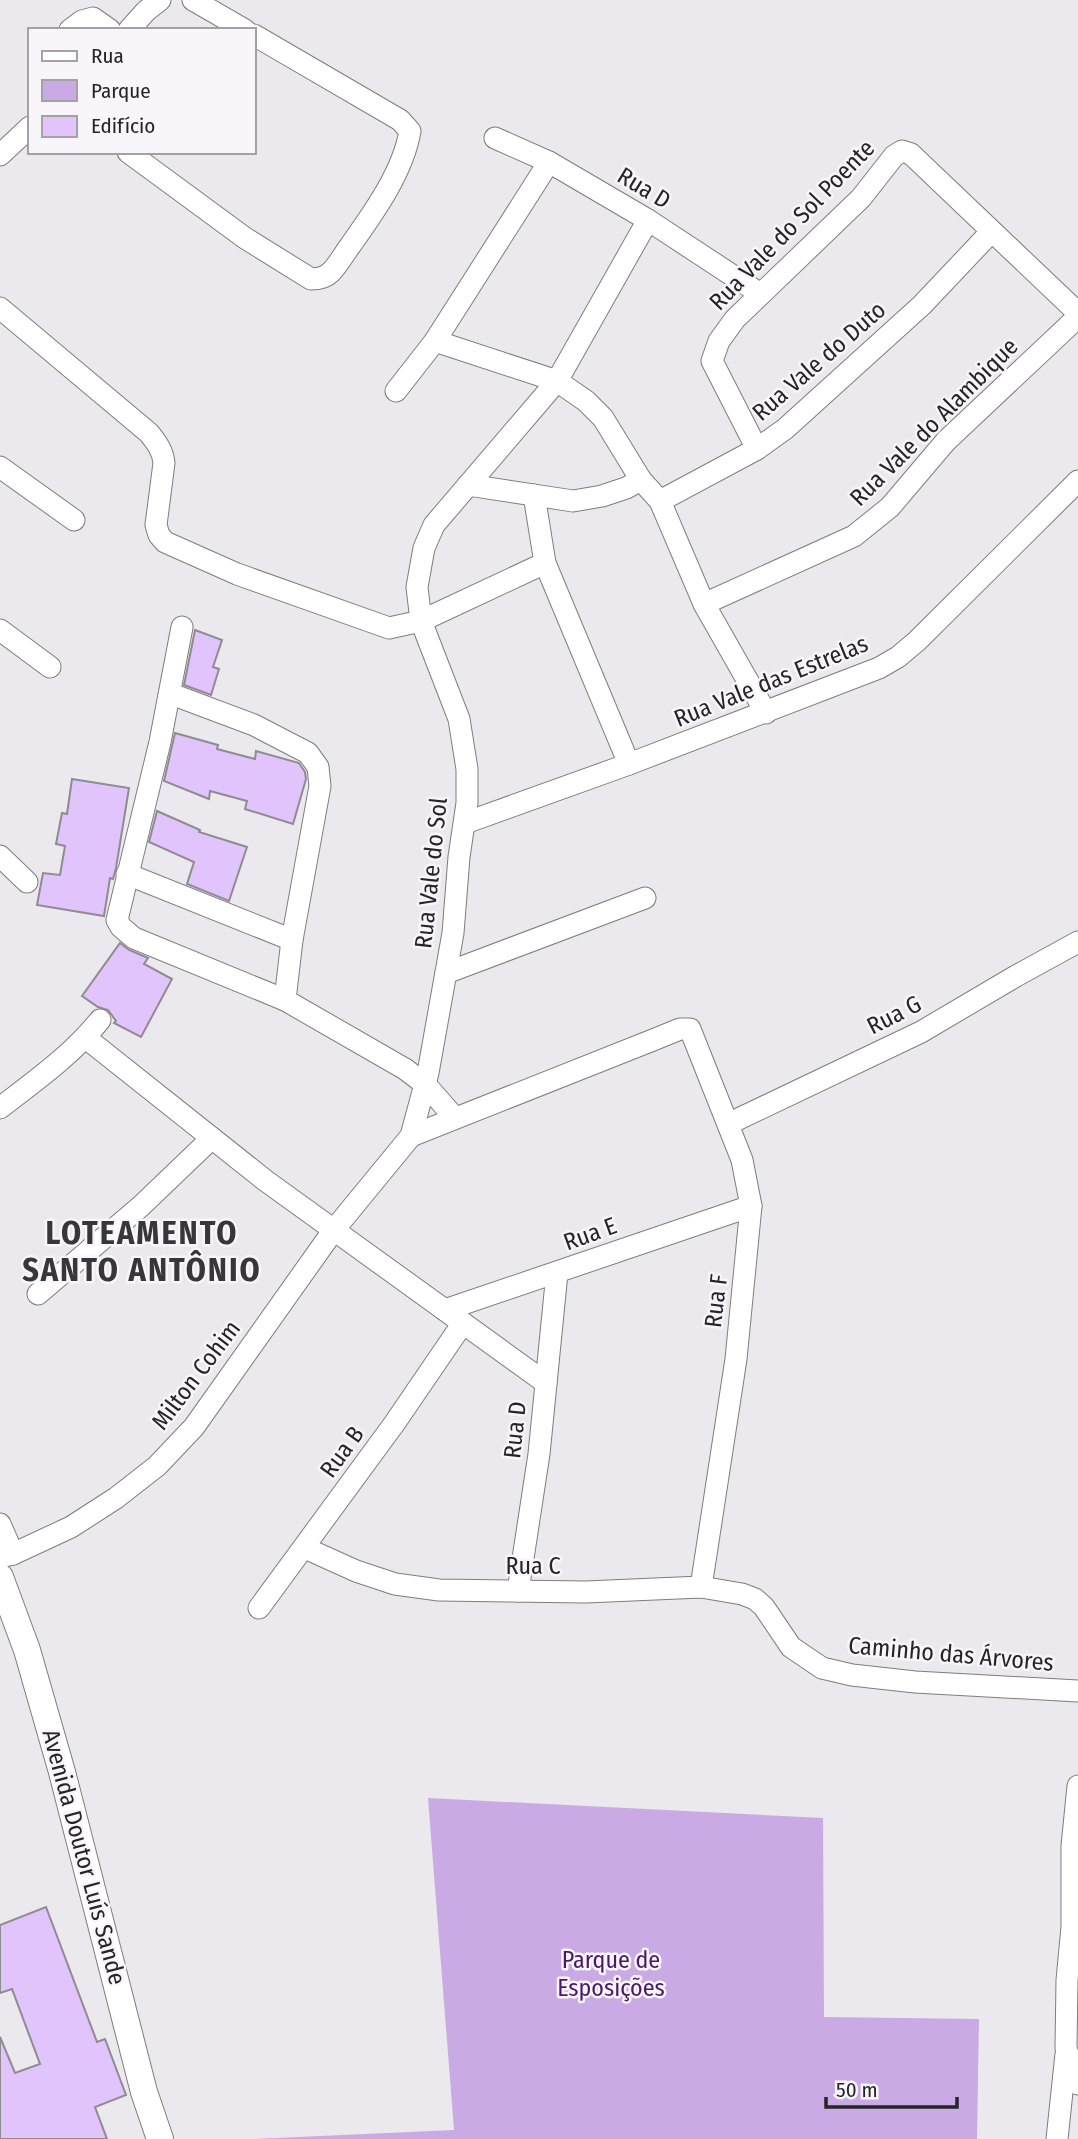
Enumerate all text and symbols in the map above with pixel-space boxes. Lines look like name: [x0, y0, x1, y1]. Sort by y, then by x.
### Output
legend: [28, 28, 256, 154]
text: Rua: [91, 43, 124, 69]
text: Parque: [91, 78, 151, 104]
text: Edifício: [91, 113, 155, 139]
street label: Rua Vale do Sol Poente: [704, 134, 880, 316]
street label: Rua D: [612, 161, 676, 215]
street label: Rua Vale do Duto: [747, 296, 891, 426]
street label: Rua Vale do Alambique: [844, 332, 1024, 512]
street label: Rua Vale das Estrelas: [670, 629, 872, 733]
street label: Rua Vale do Sol: [409, 796, 453, 950]
street label: Rua G: [862, 990, 926, 1040]
street label: Rua E: [560, 1212, 620, 1256]
district label: LOTEAMENTO SANTO ANTÔNIO: [22, 1214, 262, 1289]
street label: Rua F: [699, 1272, 733, 1329]
street label: Milton Cohim: [146, 1315, 246, 1435]
street label: Rua D: [498, 1400, 532, 1460]
street label: Rua B: [314, 1421, 370, 1483]
street label: Rua C: [505, 1552, 561, 1580]
street label: Caminho das Árvores: [847, 1630, 1055, 1677]
street label: Avenida Doutor Luís Sande: [36, 1726, 132, 1988]
park label: Parque de Esposições: [557, 1946, 665, 2002]
scale bar: [826, 2066, 957, 2110]
text: 50 m: [836, 2077, 878, 2103]

